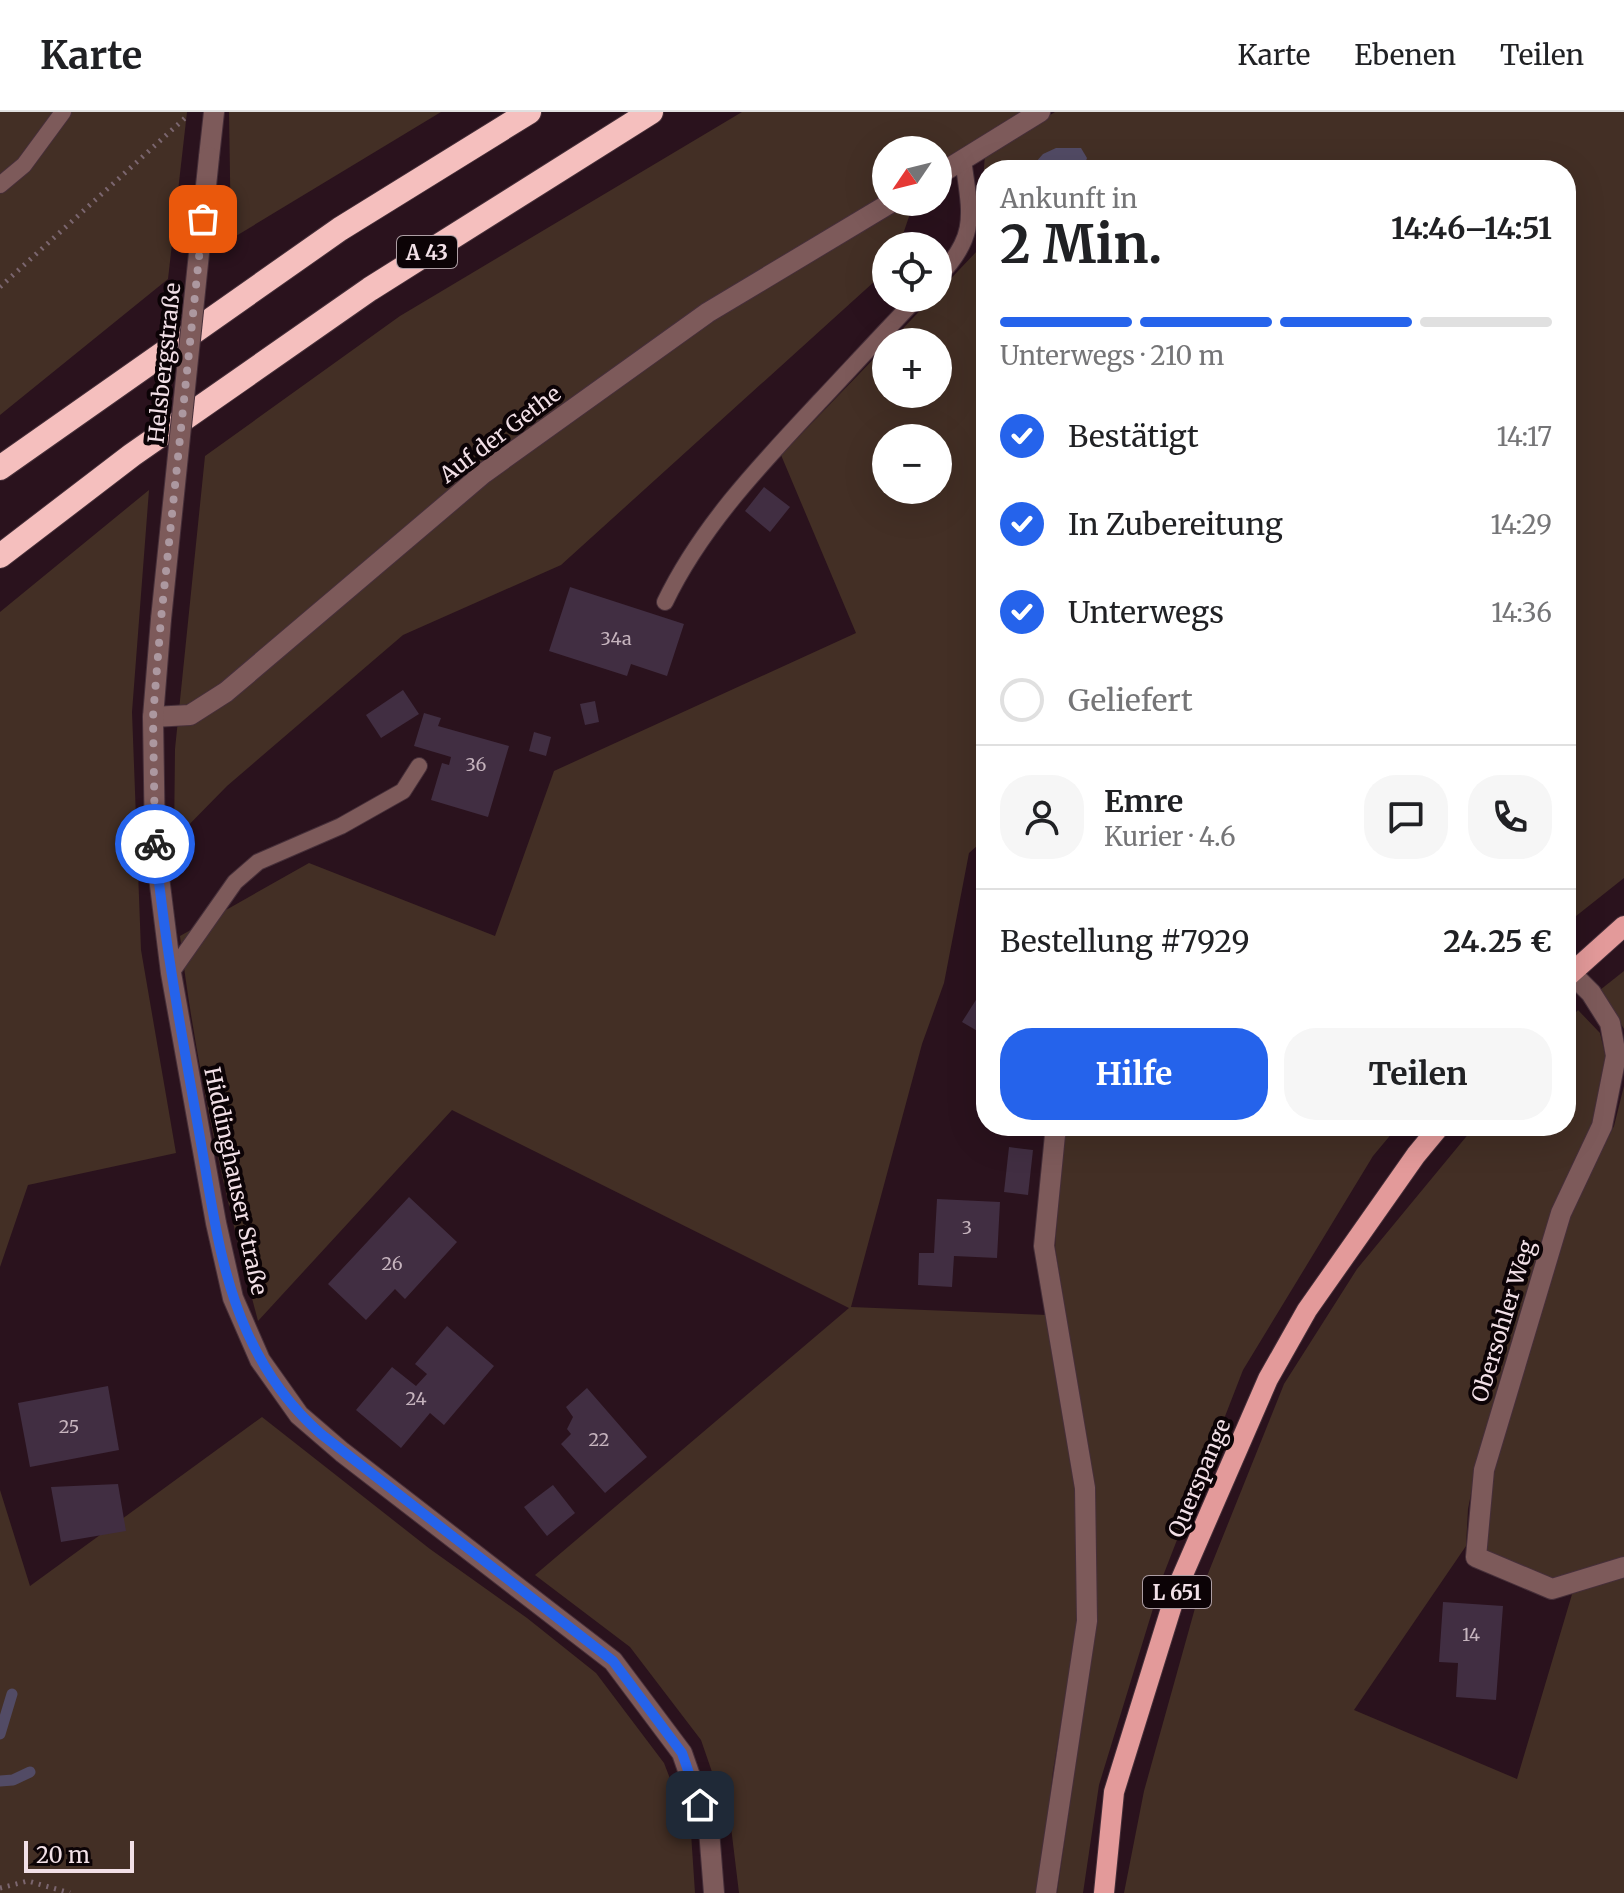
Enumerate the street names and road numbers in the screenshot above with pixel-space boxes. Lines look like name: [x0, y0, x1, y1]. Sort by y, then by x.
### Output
road number: A 43: [397, 236, 457, 268]
street label: Helsbergstraße: [142, 281, 186, 445]
street label: Auf der Gethe: [433, 379, 566, 489]
street label: Hiddinghauser Straße: [198, 1065, 274, 1297]
street label: Obersohler Weg: [1465, 1237, 1541, 1405]
street label: Querspange: [1161, 1414, 1237, 1542]
road number: L 651: [1143, 1576, 1211, 1608]

